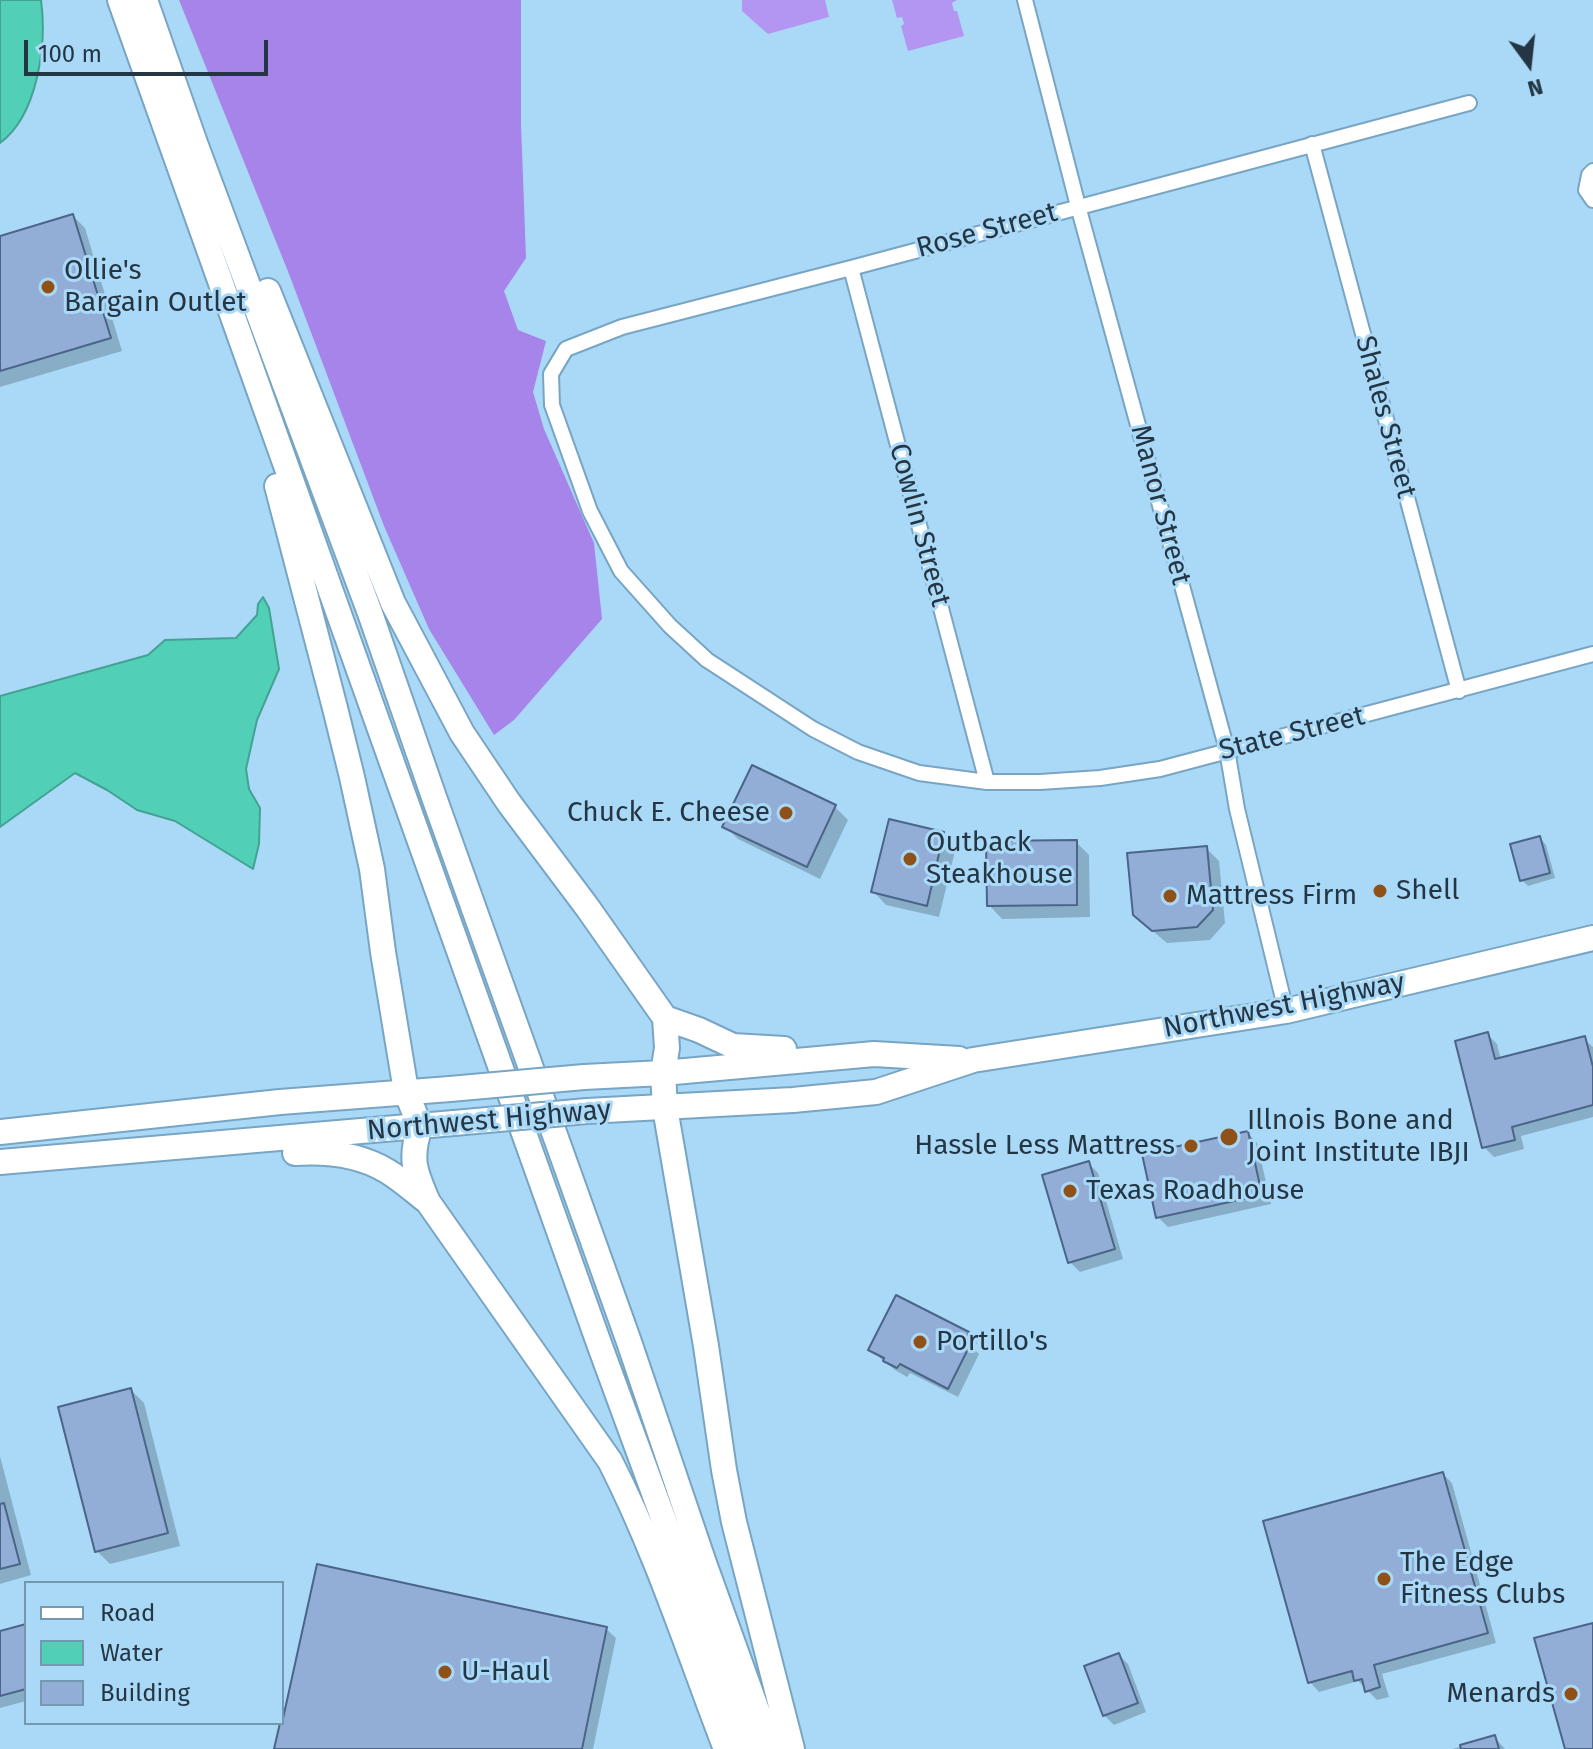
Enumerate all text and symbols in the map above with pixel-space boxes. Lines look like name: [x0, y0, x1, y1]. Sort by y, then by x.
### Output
scale bar: [28, 24, 272, 74]
north arrow: [1489, 24, 1569, 104]
text: 100 m: [38, 40, 102, 68]
text: N: [1525, 73, 1546, 103]
street label: Rose Street: [913, 196, 1061, 266]
place label: Ollie's Bargain Outlet: [64, 254, 247, 320]
marker: Ollie's Bargain Outlet: [39, 278, 57, 296]
street label: Shales Street: [1347, 332, 1423, 502]
street label: Manor Street: [1123, 421, 1197, 589]
street label: Cowlin Street: [881, 440, 957, 610]
street label: State Street: [1216, 700, 1368, 768]
place label: Chuck E. Cheese: [567, 796, 770, 830]
marker: Chuck E. Cheese: [777, 804, 795, 822]
place label: Outback Steakhouse: [926, 826, 1073, 892]
marker: Outback Steakhouse: [901, 850, 919, 868]
place label: Shell: [1396, 874, 1459, 908]
place label: Mattress Firm: [1186, 879, 1357, 913]
marker: Shell: [1371, 882, 1389, 900]
marker: Mattress Firm: [1161, 887, 1179, 905]
street label: Northwest Highway: [1161, 966, 1407, 1046]
street label: Northwest Highway: [366, 1094, 612, 1148]
place label: Illnois Bone and Joint Institute IBJI: [1247, 1104, 1470, 1170]
marker: Illnois Bone and Joint Institute IBJI: [1218, 1126, 1240, 1148]
place label: Hassle Less Mattress: [914, 1129, 1175, 1163]
marker: Hassle Less Mattress: [1182, 1137, 1200, 1155]
place label: Texas Roadhouse: [1086, 1174, 1305, 1208]
marker: Texas Roadhouse: [1061, 1182, 1079, 1200]
place label: Portillo's: [936, 1325, 1048, 1359]
marker: Portillo's: [911, 1333, 929, 1351]
place label: The Edge Fitness Clubs: [1400, 1546, 1565, 1612]
marker: The Edge Fitness Clubs: [1375, 1570, 1393, 1588]
legend: [24, 1581, 284, 1725]
text: Road: [100, 1599, 155, 1627]
text: Water: [100, 1639, 163, 1667]
place label: U-Haul: [461, 1655, 550, 1689]
marker: U-Haul: [436, 1663, 454, 1681]
place label: Menards: [1447, 1677, 1555, 1711]
text: Building: [100, 1679, 190, 1707]
marker: Menards: [1562, 1685, 1580, 1703]

